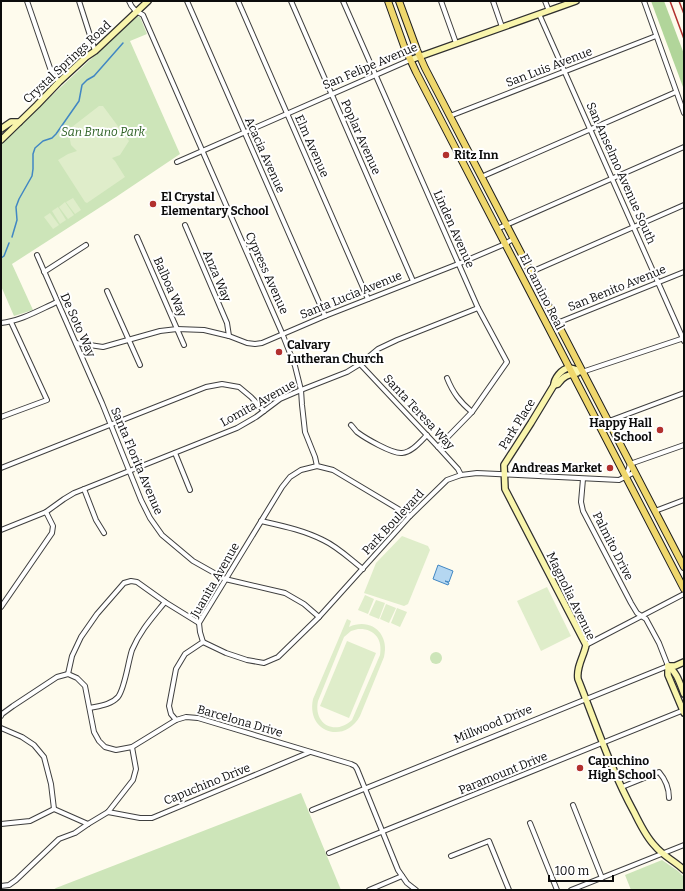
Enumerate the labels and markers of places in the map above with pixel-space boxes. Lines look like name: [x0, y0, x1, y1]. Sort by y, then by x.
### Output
place label: Ritz Inn: [454, 148, 499, 162]
marker: Ritz Inn: [441, 150, 451, 160]
place label: El Crystal Elementary School: [161, 190, 269, 218]
marker: El Crystal Elementary School: [148, 199, 158, 209]
place label: Calvary Lutheran Church: [287, 338, 384, 366]
marker: Calvary Lutheran Church: [274, 347, 284, 357]
place label: Happy Hall School: [589, 416, 652, 444]
marker: Happy Hall School: [655, 425, 665, 435]
place label: Andreas Market: [511, 461, 602, 475]
marker: Andreas Market: [605, 463, 615, 473]
place label: Capuchino High School: [588, 754, 657, 782]
marker: Capuchino High School: [575, 763, 585, 773]

